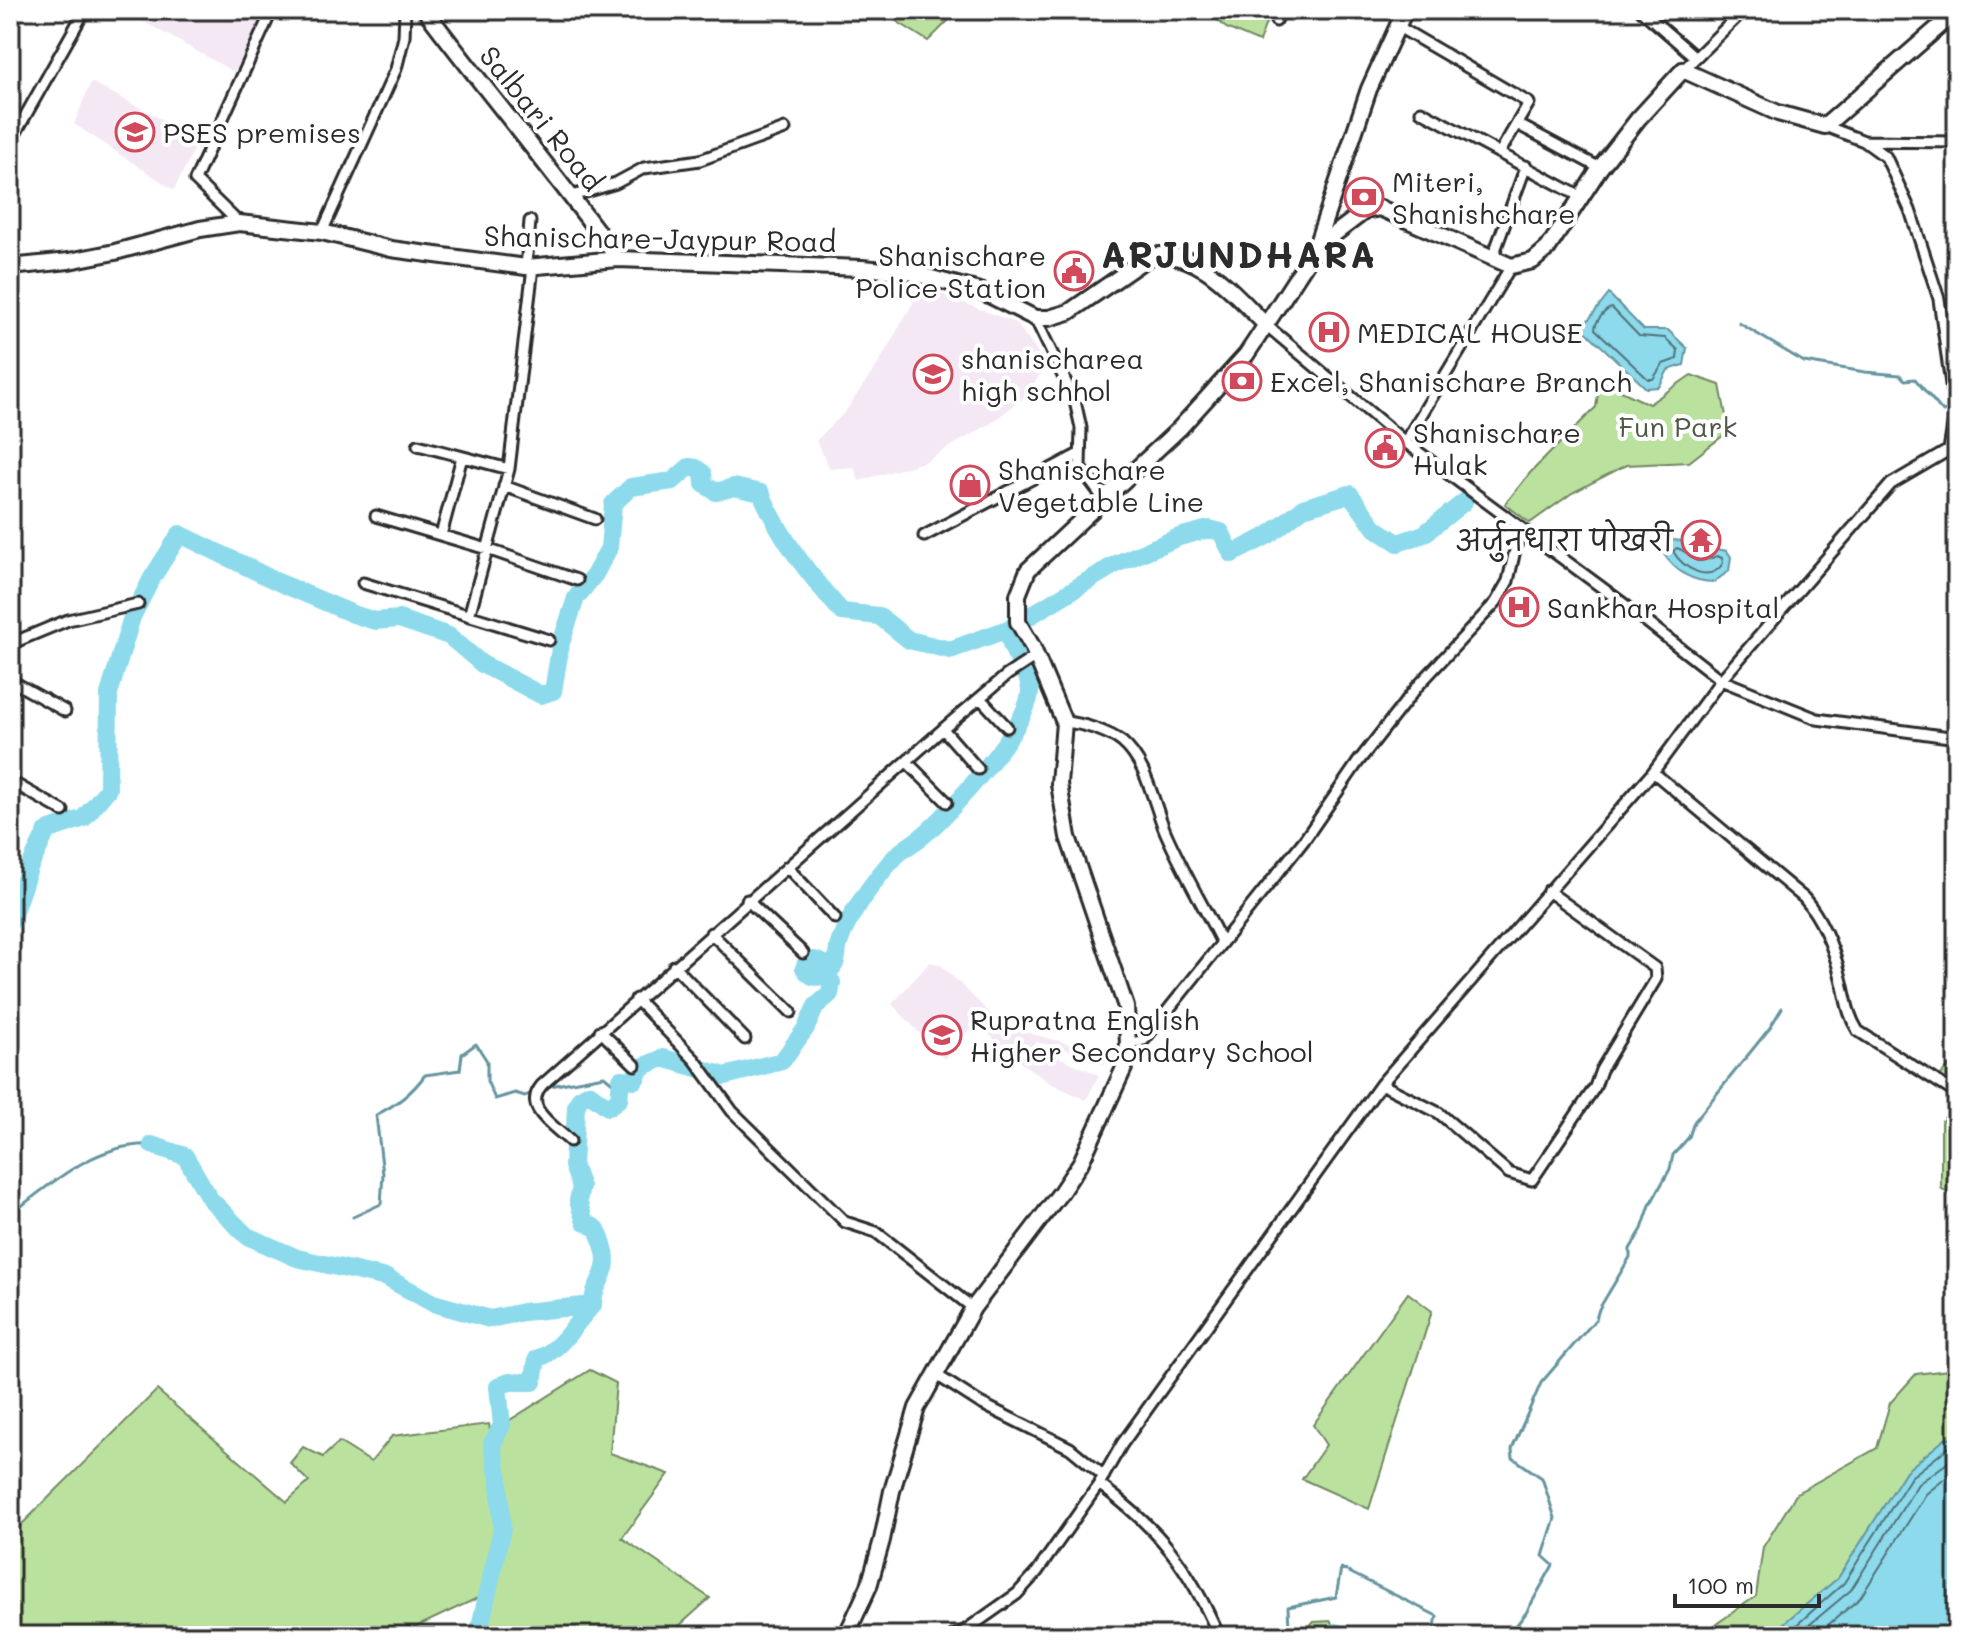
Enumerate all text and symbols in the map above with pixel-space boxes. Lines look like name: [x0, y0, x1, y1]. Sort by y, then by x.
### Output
street label: Salbari Road: [472, 38, 612, 198]
school or university icon: PSES premises: [114, 111, 156, 153]
place label: PSES premises: [163, 114, 361, 150]
place label: Miteri, Shanishchare: [1392, 163, 1576, 231]
bank icon: Miteri, Shanishchare: [1343, 176, 1385, 218]
street label: Shanischare-Jaypur Road: [484, 217, 836, 259]
district label: ARJUNDHARA: [1101, 230, 1377, 277]
place label: Shanischare Police Station: [855, 237, 1046, 305]
public building icon: Shanischare Police Station: [1053, 250, 1095, 292]
hospital icon: MEDICAL HOUSE: [1308, 311, 1350, 353]
place label: MEDICAL HOUSE: [1357, 314, 1583, 350]
place label: shanischarea high schhol: [961, 340, 1144, 408]
school or university icon: shanischarea high schhol: [912, 353, 954, 395]
bank icon: Excel, Shanischare Branch: [1221, 360, 1263, 402]
place label: Excel, Shanischare Branch: [1270, 363, 1632, 399]
park label: Fun Park: [1619, 408, 1737, 444]
place label: Shanischare Hulak: [1413, 414, 1581, 482]
public building icon: Shanischare Hulak: [1364, 427, 1406, 469]
place label: Shanischare Vegetable Line: [998, 451, 1204, 519]
shop icon: Shanischare Vegetable Line: [949, 464, 991, 506]
place label: अर्जुनधारा पोखरी: [1455, 519, 1674, 562]
temple icon: अर्जुनधारा पोखरी: [1680, 519, 1722, 561]
hospital icon: Sankhar Hospital: [1498, 586, 1540, 628]
place label: Sankhar Hospital: [1547, 589, 1780, 625]
place label: Rupratna English Higher Secondary School: [970, 1001, 1314, 1069]
school or university icon: Rupratna English Higher Secondary School: [921, 1014, 963, 1056]
scale bar: [1675, 1558, 1819, 1608]
text: 100 m: [1687, 1569, 1754, 1600]

